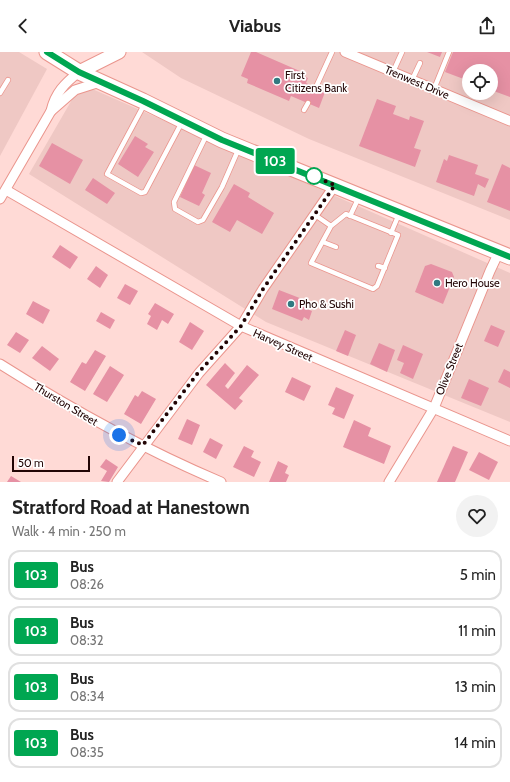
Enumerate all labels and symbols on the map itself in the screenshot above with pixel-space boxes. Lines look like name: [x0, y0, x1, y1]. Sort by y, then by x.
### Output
street label: Trenwest Drive: [383, 62, 452, 102]
place label: First Citizens Bank: [285, 68, 347, 95]
marker: First Citizens Bank: [272, 76, 282, 86]
line badge: 103: [252, 148, 298, 174]
unlabelled marker: [305, 167, 323, 185]
place label: Hero House: [445, 276, 500, 290]
marker: Hero House: [432, 278, 442, 288]
place label: Pho & Sushi: [299, 297, 354, 311]
marker: Pho & Sushi: [286, 299, 296, 309]
street label: Harvey Street: [251, 326, 315, 364]
street label: Olive Street: [432, 341, 466, 397]
street label: Thurston Street: [31, 379, 101, 429]
your location: [109, 425, 129, 445]
scale bar: [12, 454, 90, 473]

